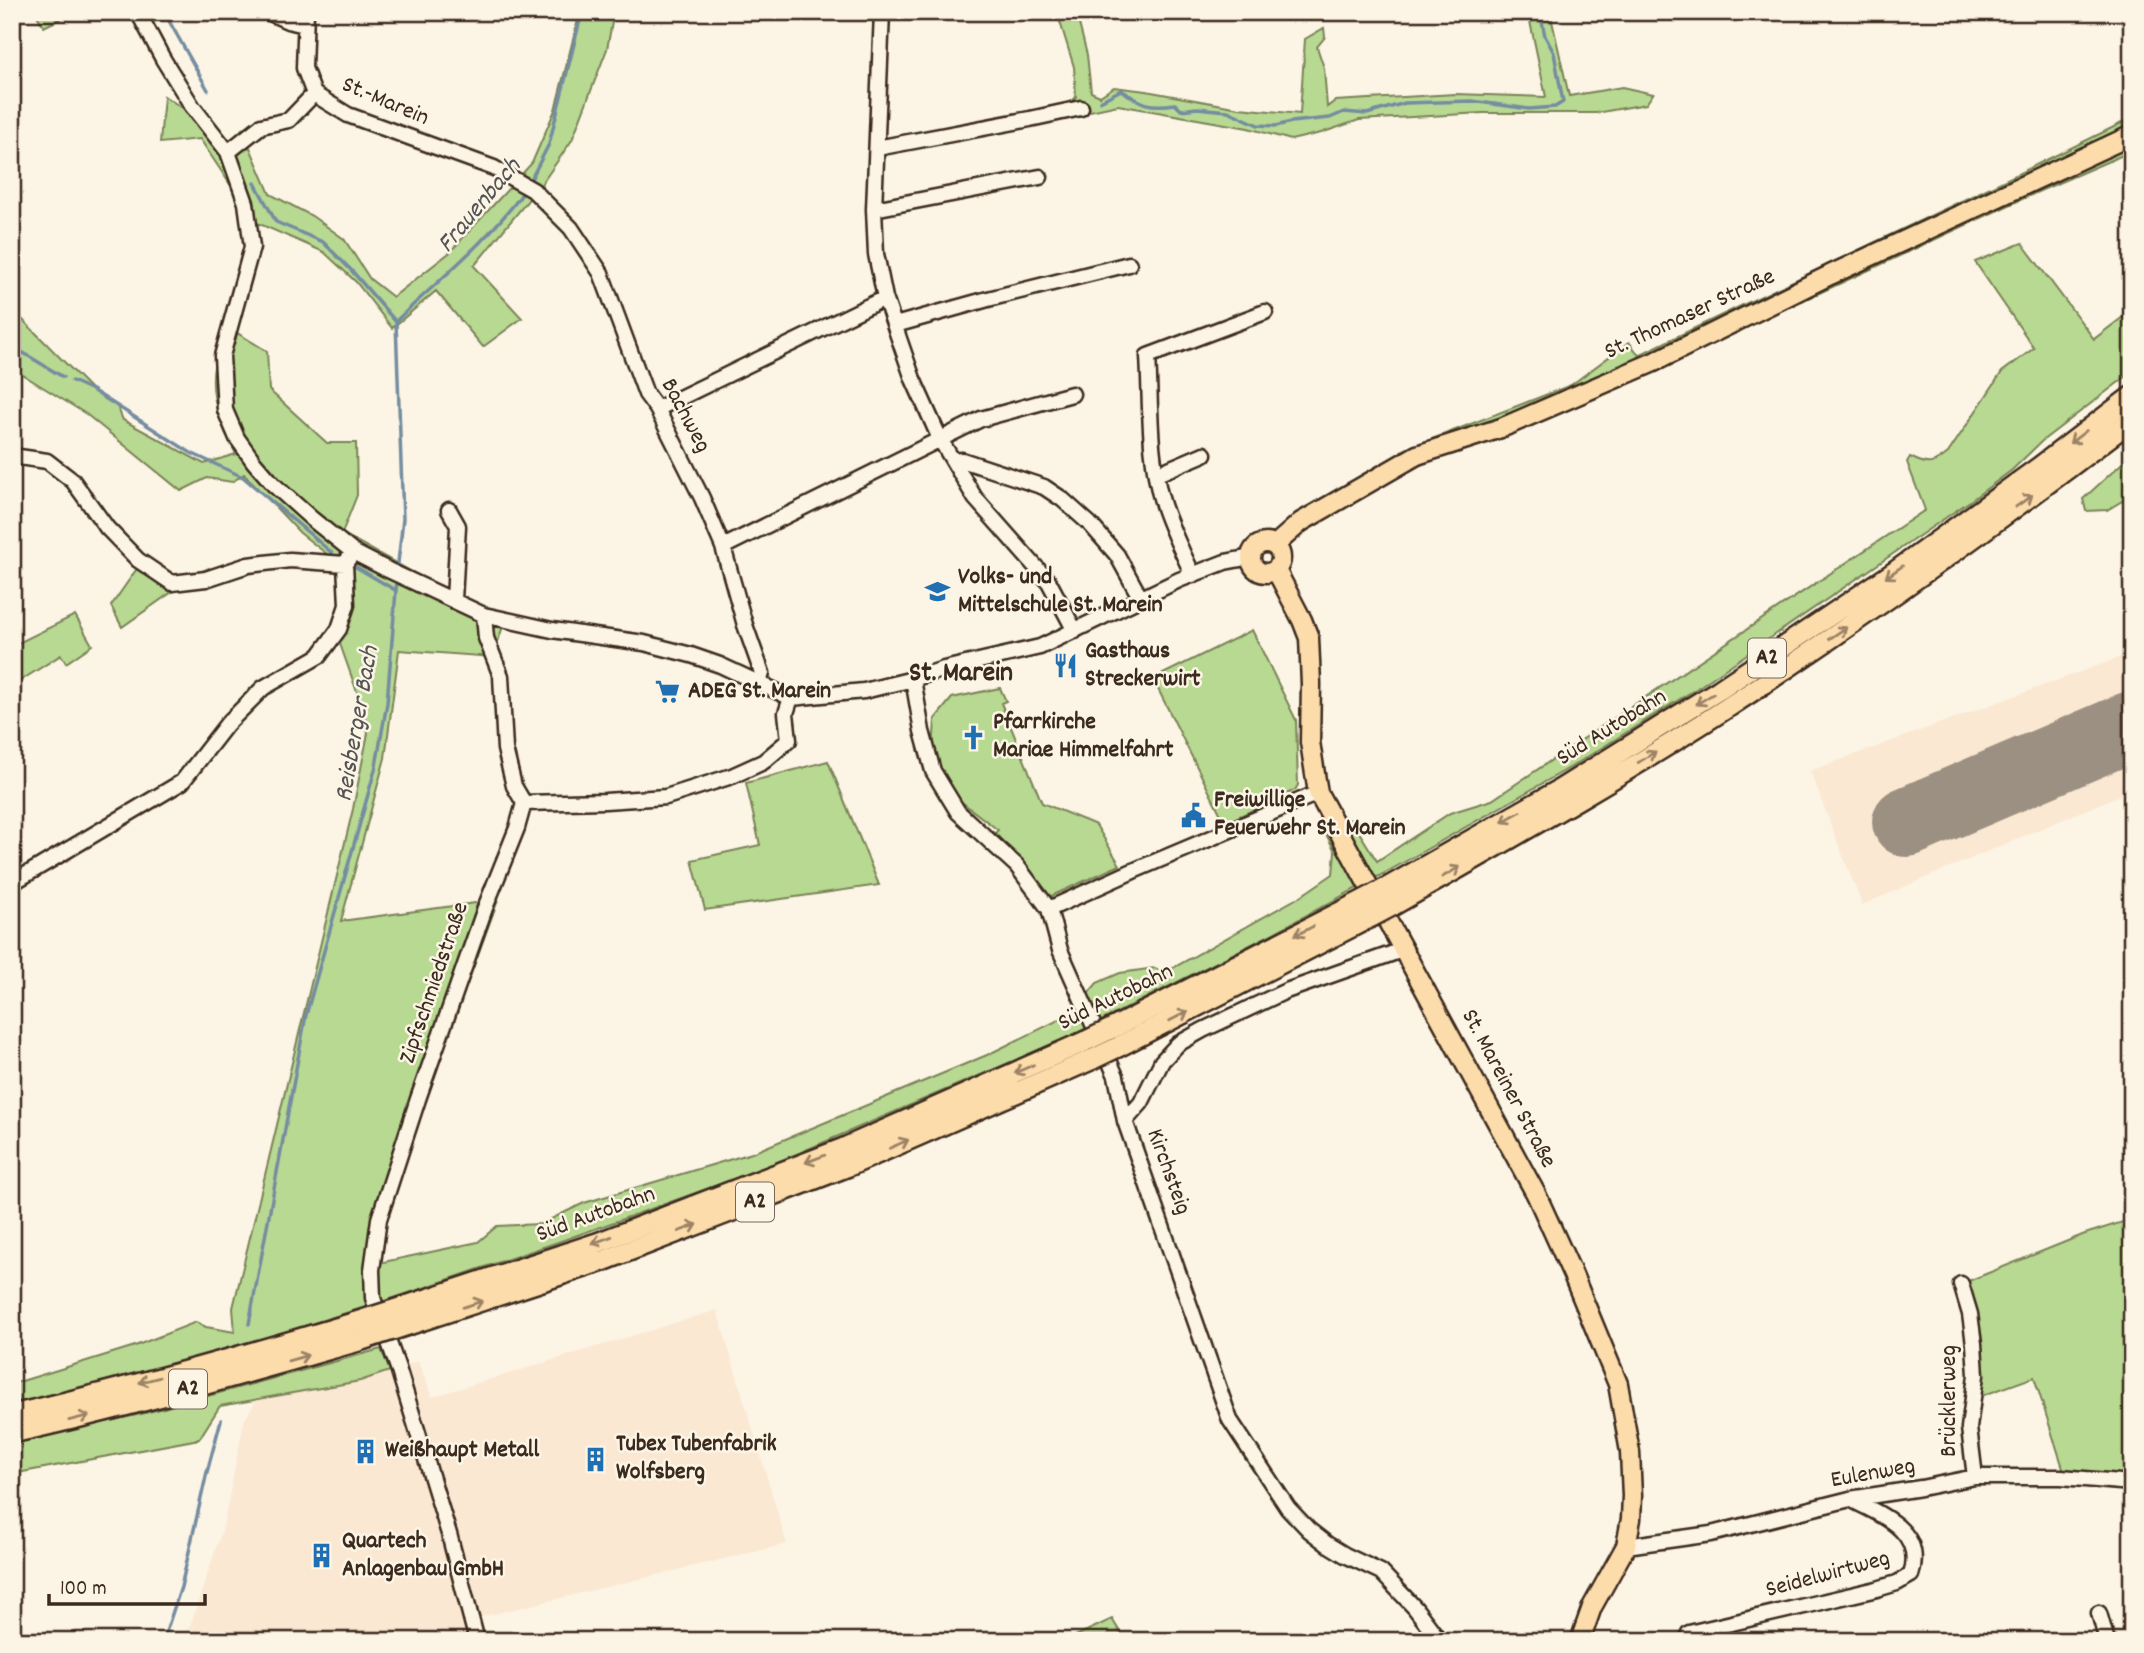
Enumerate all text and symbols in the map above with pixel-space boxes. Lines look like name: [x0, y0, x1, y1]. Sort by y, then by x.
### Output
street label: St.-Marein: [336, 68, 434, 136]
water label: Frauenbach: [429, 150, 531, 262]
street label: St. Thomaser Straße: [1599, 261, 1781, 369]
street label: Bachweg: [651, 373, 719, 459]
one-way arrow: [2069, 430, 2087, 445]
one-way arrow: [2014, 494, 2033, 509]
place label: Volks- und Mittelschule St. Marein: [958, 561, 1162, 623]
one-way arrow: [1885, 565, 1904, 579]
school or university icon: Volks- und Mittelschule St. Marein: [924, 578, 952, 606]
one-way arrow: [1828, 626, 1847, 640]
place label: Gasthaus Streckerwirt: [1085, 635, 1201, 697]
road number: A2: [1748, 638, 1786, 678]
water label: Reisberger Bach: [326, 642, 390, 805]
restaurant icon: Gasthaus Streckerwirt: [1051, 652, 1079, 680]
district label: St. Marein: [909, 655, 1013, 695]
place label: ADEG St. Marein: [688, 675, 831, 709]
supermarket icon: ADEG St. Marein: [654, 678, 682, 706]
street label: Süd Autobahn: [1550, 681, 1674, 775]
one-way arrow: [1696, 692, 1716, 706]
place label: Pfarrkirche Mariae Himmelfahrt: [993, 706, 1173, 768]
church icon: Pfarrkirche Mariae Himmelfahrt: [959, 723, 987, 751]
one-way arrow: [1637, 749, 1657, 763]
place label: Freiwillige Feuerwehr St. Marein: [1214, 784, 1406, 846]
public building icon: Freiwillige Feuerwehr St. Marein: [1180, 801, 1208, 829]
one-way arrow: [1501, 811, 1522, 824]
one-way arrow: [1441, 865, 1461, 879]
street label: Zipfschmiedstraße: [391, 898, 479, 1068]
one-way arrow: [1294, 924, 1314, 938]
street label: Süd Autobahn: [1053, 955, 1179, 1041]
street label: St. Mareiner Straße: [1452, 1003, 1564, 1175]
one-way arrow: [1168, 1008, 1189, 1022]
one-way arrow: [1013, 1063, 1035, 1076]
street label: Kirchsteig: [1137, 1124, 1199, 1220]
one-way arrow: [888, 1137, 909, 1150]
one-way arrow: [804, 1154, 826, 1166]
street label: Süd Autobahn: [532, 1178, 660, 1252]
road number: A2: [736, 1182, 774, 1222]
one-way arrow: [676, 1220, 698, 1233]
one-way arrow: [592, 1235, 614, 1248]
one-way arrow: [462, 1297, 484, 1309]
street label: Brücklerweg: [1933, 1345, 1967, 1457]
one-way arrow: [287, 1351, 309, 1364]
road number: A2: [169, 1370, 207, 1408]
one-way arrow: [139, 1374, 161, 1387]
one-way arrow: [67, 1411, 90, 1424]
place label: Tubex Tubenfabrik Wolfsberg: [616, 1428, 777, 1490]
place label: Weißhaupt Metall: [385, 1434, 540, 1468]
building icon: Weißhaupt Metall: [351, 1437, 379, 1465]
building icon: Tubex Tubenfabrik Wolfsberg: [582, 1445, 610, 1473]
street label: Eulenweg: [1828, 1450, 1918, 1498]
place label: Quartech Anlagenbau GmbH: [342, 1525, 504, 1587]
building icon: Quartech Anlagenbau GmbH: [308, 1542, 336, 1570]
street label: Seidelwirtweg: [1762, 1542, 1894, 1608]
scale bar: [49, 1562, 205, 1606]
text: 100 m: [60, 1575, 107, 1605]

